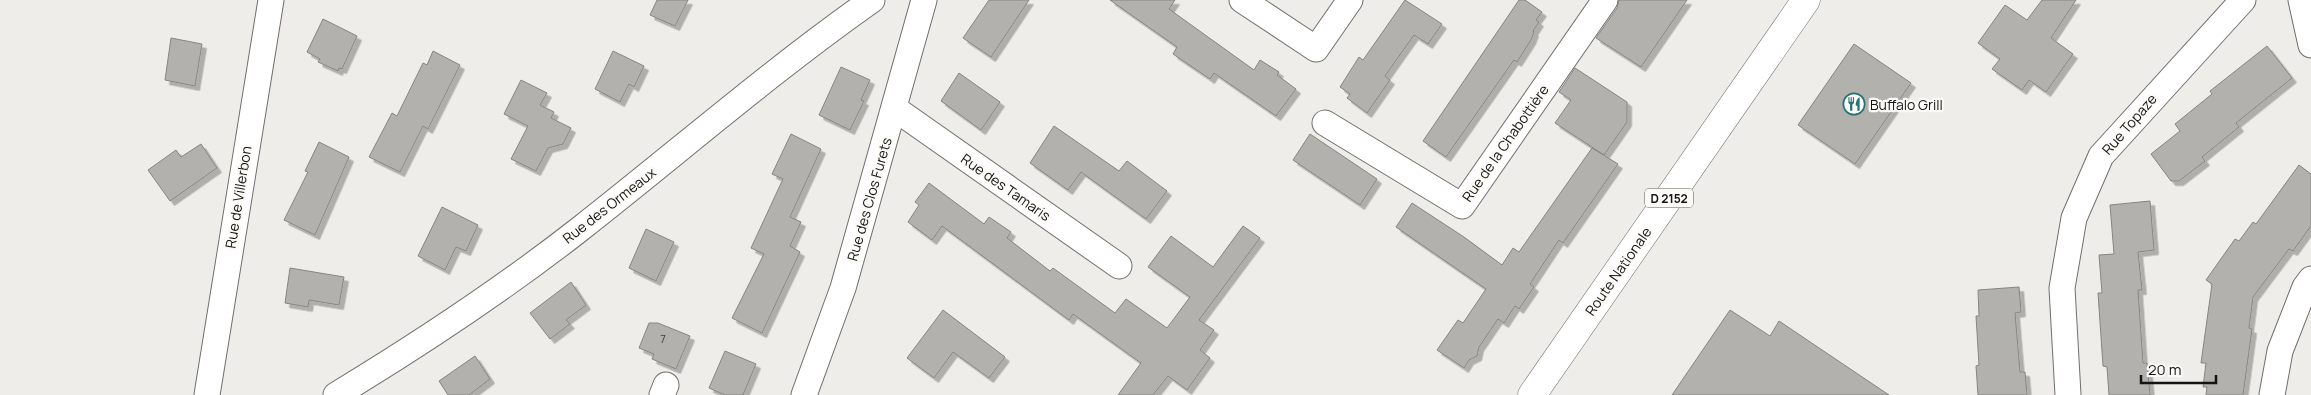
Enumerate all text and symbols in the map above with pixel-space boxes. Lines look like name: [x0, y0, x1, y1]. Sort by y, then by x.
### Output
street label: Rue de la Chabottière: [1457, 81, 1553, 205]
street label: Rue Topaze: [2097, 90, 2161, 158]
restaurant icon: Buffalo Grill: [1842, 92, 1866, 116]
place label: Buffalo Grill: [1870, 95, 1943, 114]
street label: Rue des Clos Furets: [842, 135, 896, 263]
street label: Rue de Villerbon: [221, 144, 255, 250]
street label: Rue des Tamaris: [957, 149, 1055, 225]
street label: Rue des Ormeaux: [559, 162, 660, 247]
road number: D 2152: [1645, 188, 1693, 208]
street label: Route Nationale: [1580, 223, 1656, 319]
house number: 7: [660, 331, 666, 346]
scale bar: [2141, 352, 2216, 384]
text: 20 m: [2148, 359, 2181, 380]

